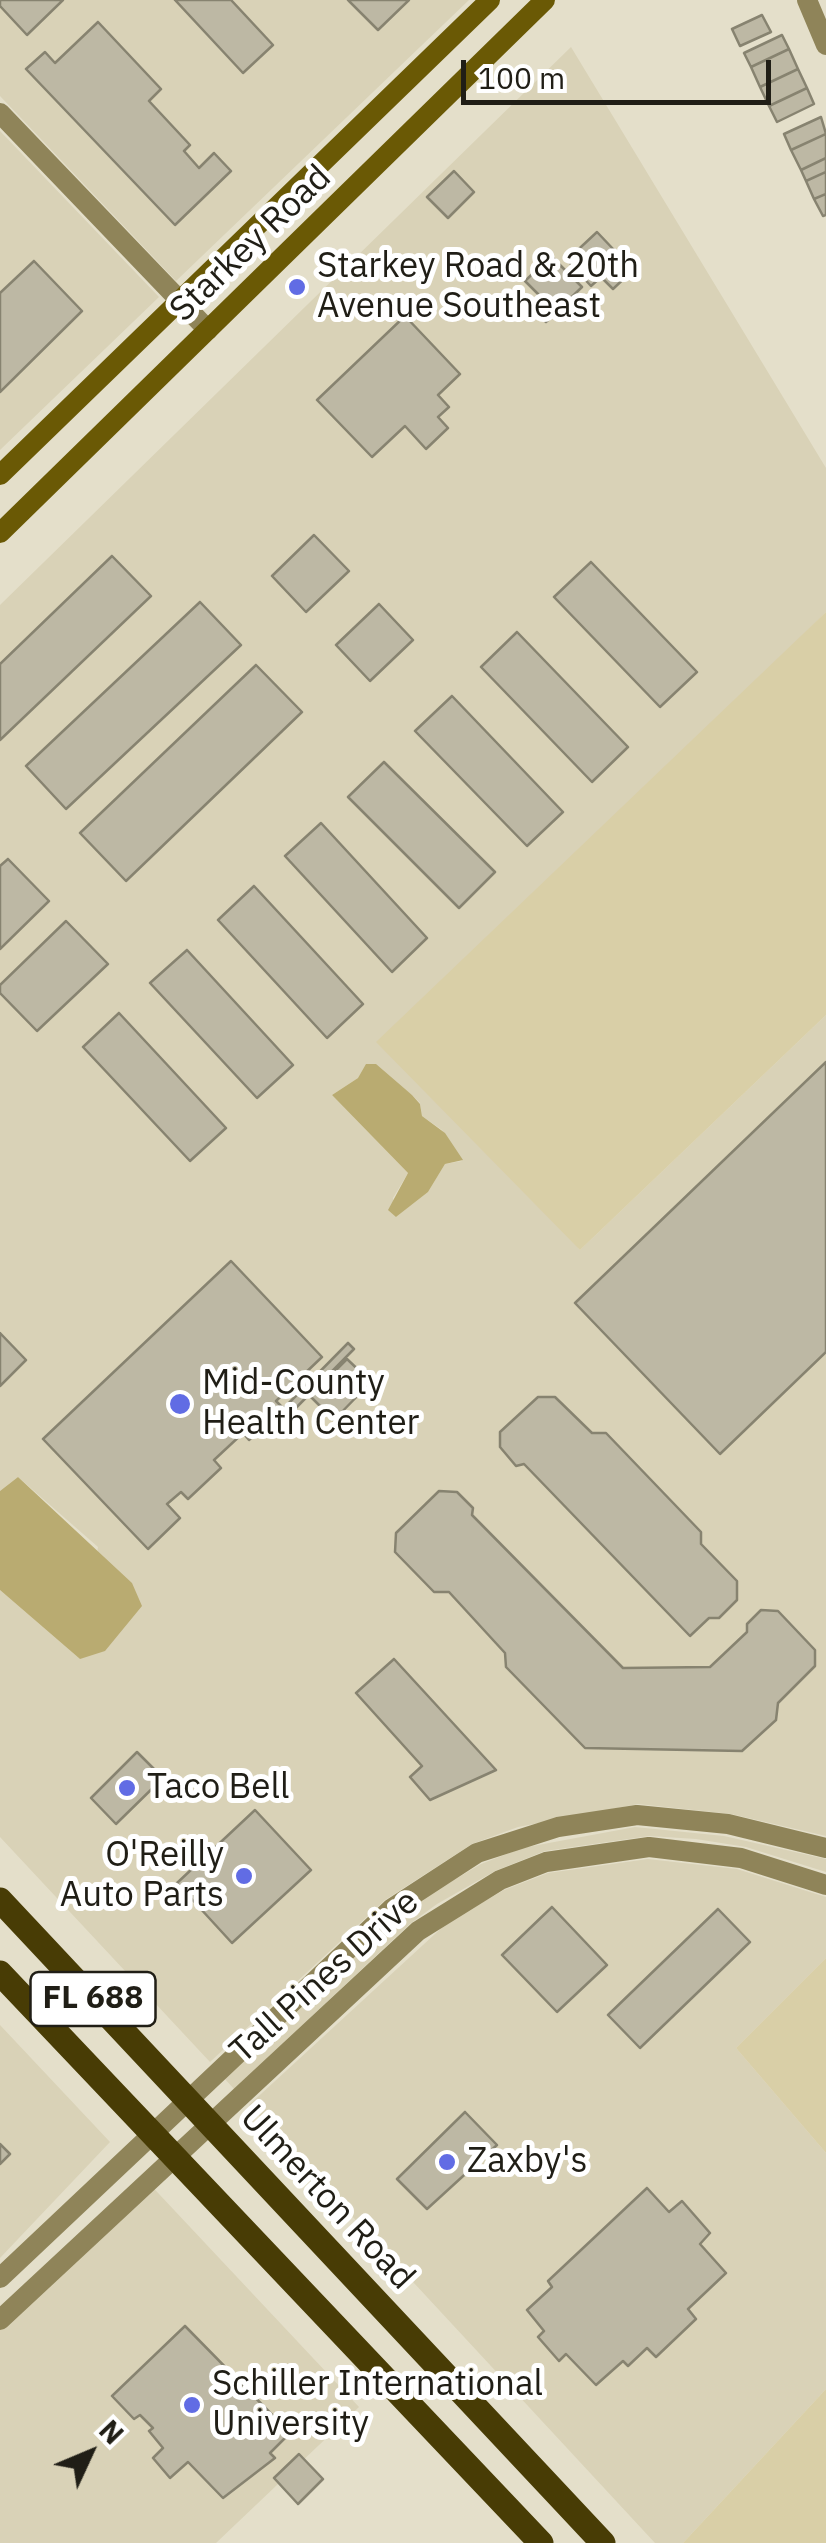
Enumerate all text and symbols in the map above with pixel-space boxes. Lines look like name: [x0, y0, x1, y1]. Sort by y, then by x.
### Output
scale bar: [466, 40, 776, 102]
text: 100 m: [478, 58, 565, 97]
street label: Starkey Road: [162, 157, 340, 331]
place label: Starkey Road & 20th Avenue Southeast: [317, 246, 639, 328]
marker: Starkey Road & 20th Avenue Southeast: [286, 276, 308, 298]
place label: Mid-County Health Center: [202, 1363, 419, 1445]
marker: Mid-County Health Center: [167, 1391, 193, 1417]
place label: Taco Bell: [147, 1767, 289, 1809]
marker: Taco Bell: [116, 1777, 138, 1799]
place label: O'Reilly Auto Parts: [60, 1835, 224, 1917]
marker: O'Reilly Auto Parts: [233, 1865, 255, 1887]
street label: Tall Pines Drive: [222, 1881, 428, 2073]
road number: FL 688: [31, 1972, 156, 2026]
street label: Ulmerton Road: [231, 2097, 423, 2299]
place label: Zaxby's: [467, 2141, 588, 2183]
marker: Zaxby's: [436, 2151, 458, 2173]
place label: Schiller International University: [212, 2364, 543, 2446]
marker: Schiller International University: [181, 2394, 203, 2416]
north arrow: [40, 2403, 140, 2503]
text: N: [92, 2412, 132, 2452]

